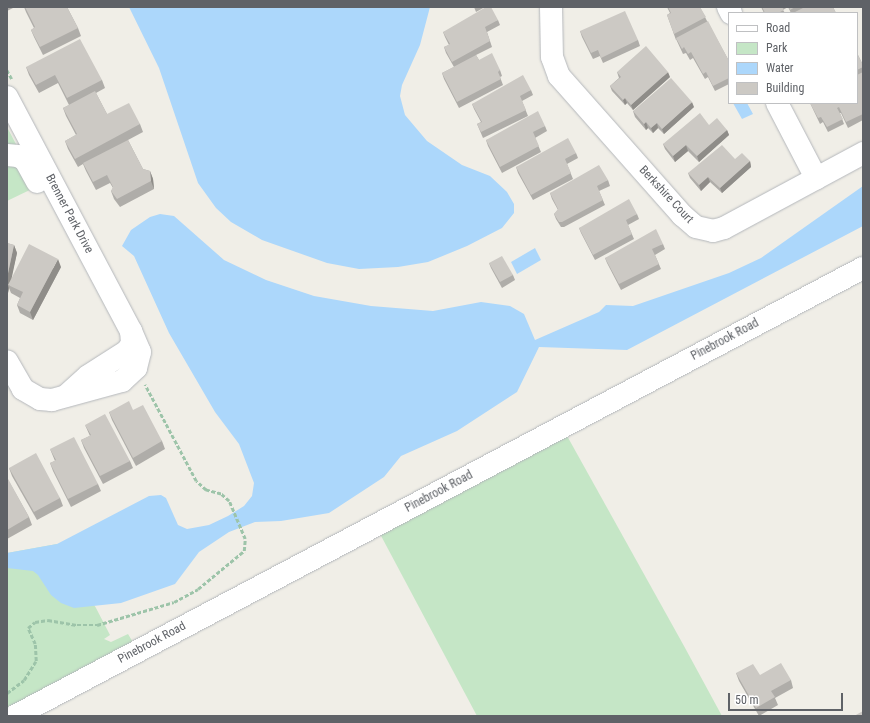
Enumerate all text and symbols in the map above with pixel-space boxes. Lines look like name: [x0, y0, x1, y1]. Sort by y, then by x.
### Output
legend: [728, 12, 858, 104]
text: Road: [766, 21, 790, 35]
text: Park: [766, 41, 787, 55]
text: Water: [766, 61, 794, 75]
text: Building: [766, 81, 804, 95]
street label: Berkshire Court: [636, 163, 696, 227]
street label: Brenner Park Drive: [42, 172, 96, 256]
street label: Pinebrook Road: [689, 316, 761, 364]
street label: Pinebrook Road: [403, 468, 475, 516]
street label: Pinebrook Road: [116, 619, 188, 667]
scale bar: [730, 685, 845, 711]
text: 50 m: [735, 693, 759, 707]

